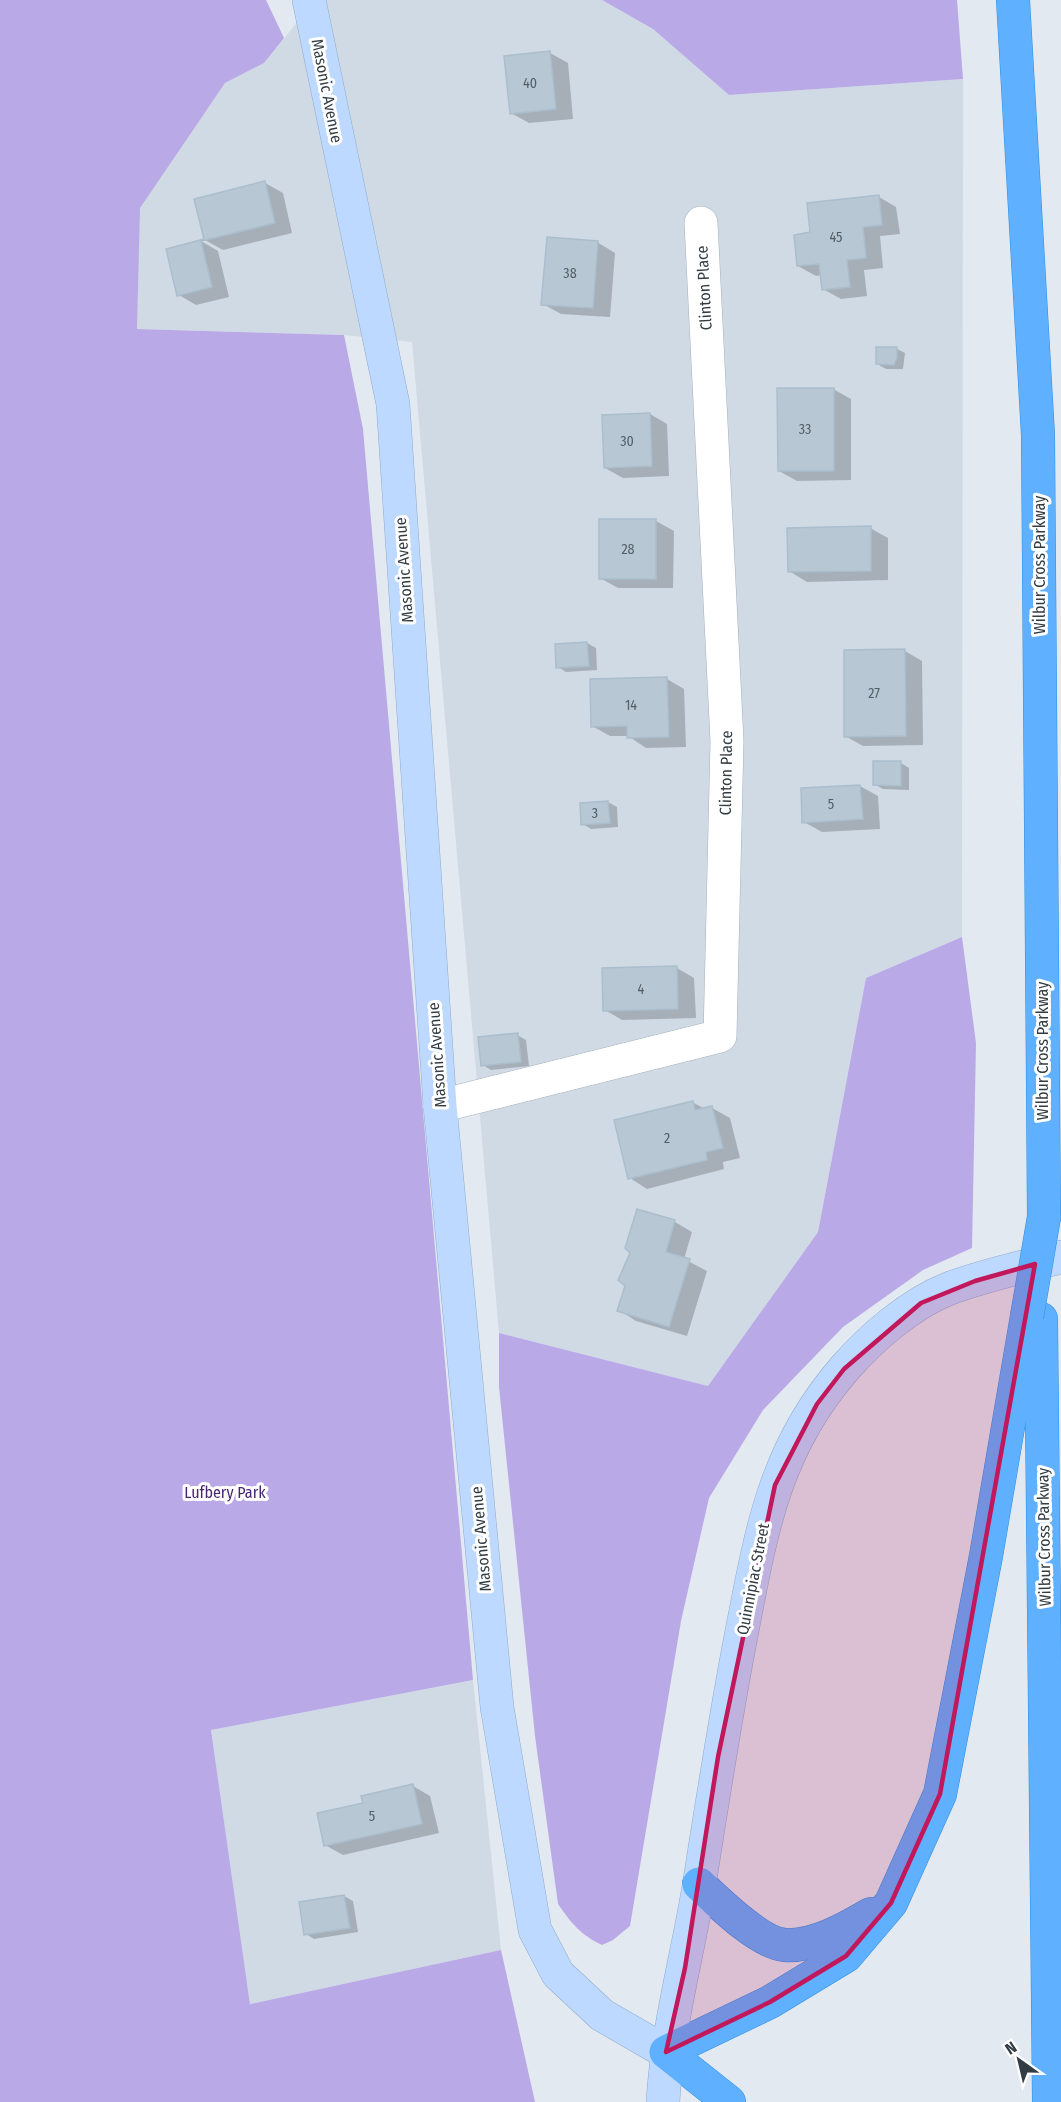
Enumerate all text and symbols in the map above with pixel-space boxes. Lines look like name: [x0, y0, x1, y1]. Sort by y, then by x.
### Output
street label: Masonic Avenue: [308, 37, 346, 145]
house number: 40: [523, 75, 537, 92]
house number: 45: [829, 229, 843, 246]
street label: Clinton Place: [692, 245, 716, 331]
house number: 38: [563, 265, 577, 282]
house number: 33: [799, 421, 811, 438]
house number: 30: [620, 433, 634, 450]
street label: Wilbur Cross Parkway: [1030, 495, 1049, 634]
street label: Masonic Avenue: [391, 517, 417, 623]
house number: 28: [621, 541, 635, 558]
house number: 27: [868, 685, 880, 702]
house number: 14: [625, 697, 637, 714]
street label: Clinton Place: [716, 730, 736, 816]
house number: 5: [828, 796, 834, 813]
house number: 3: [592, 805, 598, 822]
house number: 4: [638, 981, 645, 998]
street label: Wilbur Cross Parkway: [1033, 981, 1052, 1120]
street label: Masonic Avenue: [424, 1002, 450, 1108]
house number: 2: [664, 1130, 670, 1147]
street label: Wilbur Cross Parkway: [1033, 1467, 1055, 1606]
park label: Lufbery Park: [184, 1483, 266, 1502]
street label: Masonic Avenue: [467, 1486, 495, 1592]
street label: Quinnipiac Street: [733, 1521, 773, 1637]
house number: 5: [369, 1808, 375, 1825]
north arrow: [989, 2030, 1049, 2090]
text: N: [1002, 2037, 1020, 2059]

